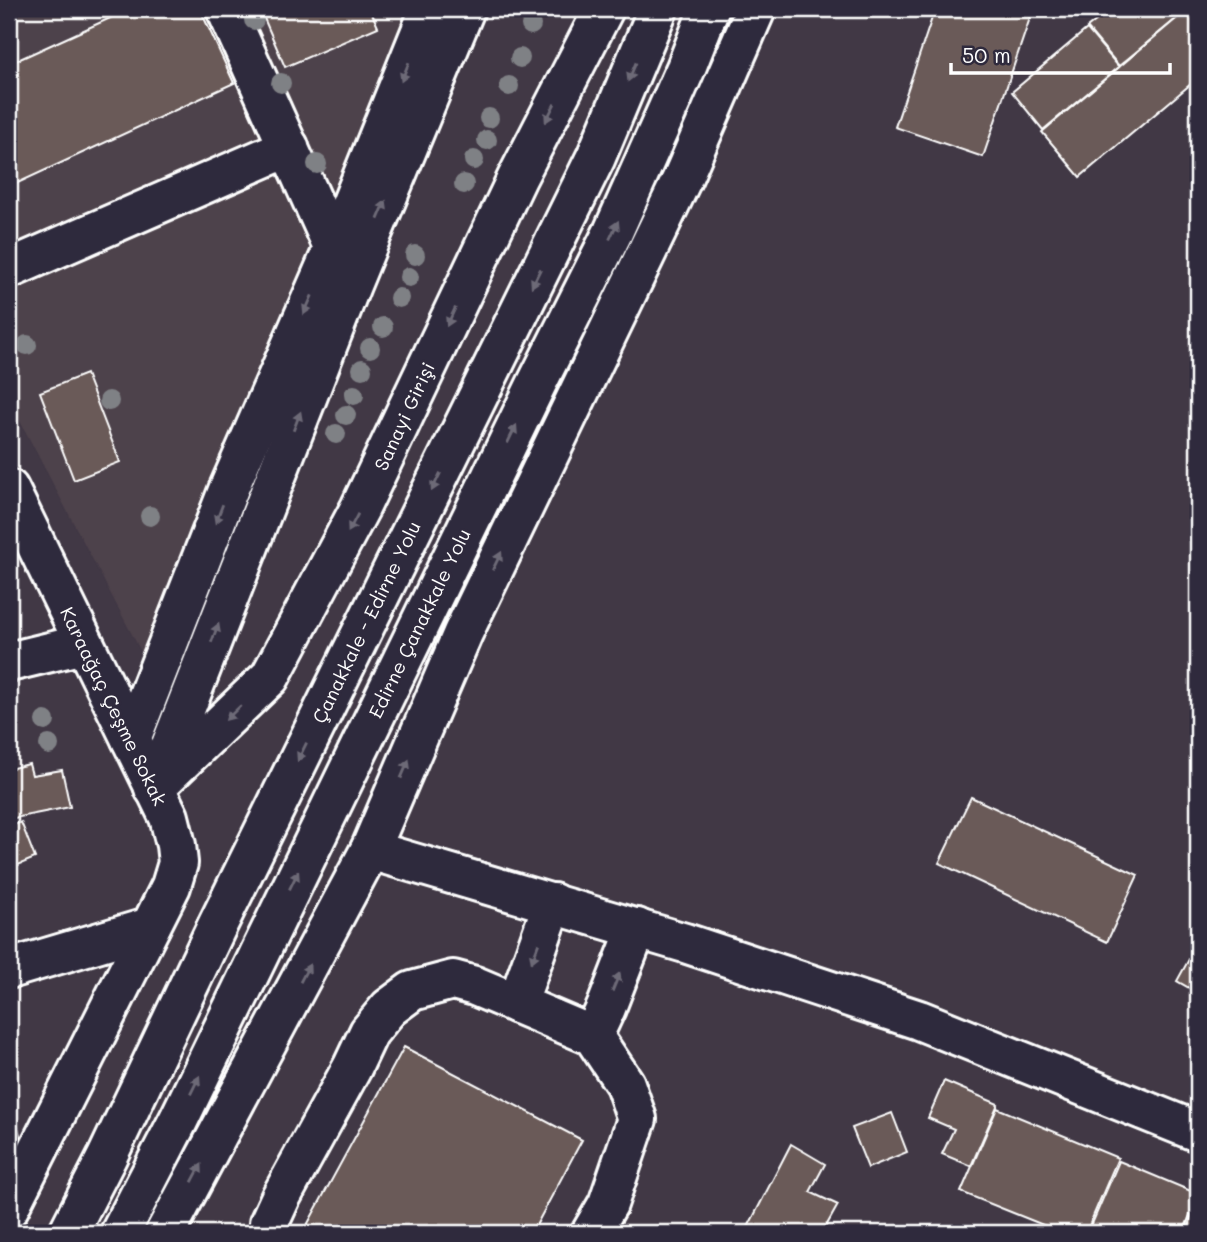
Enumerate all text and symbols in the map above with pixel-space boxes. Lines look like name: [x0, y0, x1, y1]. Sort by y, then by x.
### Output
scale bar: [951, 32, 1170, 76]
text: 50 m: [962, 41, 1011, 68]
one-way arrow: [400, 62, 411, 83]
one-way arrow: [626, 62, 638, 82]
one-way arrow: [545, 103, 556, 123]
one-way arrow: [376, 199, 387, 220]
one-way arrow: [608, 220, 620, 240]
one-way arrow: [531, 268, 542, 288]
one-way arrow: [303, 295, 314, 316]
one-way arrow: [445, 307, 456, 327]
street label: Sanayi Girişi: [368, 358, 440, 474]
one-way arrow: [292, 411, 303, 432]
one-way arrow: [507, 424, 518, 444]
one-way arrow: [430, 472, 441, 492]
one-way arrow: [213, 503, 224, 524]
one-way arrow: [347, 513, 359, 533]
street label: Çanakkale - Edirne Yolu: [306, 517, 426, 727]
street label: Edirne Çanakkale Yolu: [362, 524, 476, 722]
one-way arrow: [492, 551, 503, 571]
street label: Karaağaç Çeşme Sokak: [55, 602, 173, 810]
one-way arrow: [209, 623, 220, 644]
one-way arrow: [224, 705, 241, 722]
one-way arrow: [297, 742, 308, 762]
one-way arrow: [400, 758, 411, 779]
one-way arrow: [288, 870, 300, 890]
one-way arrow: [529, 943, 540, 964]
one-way arrow: [298, 962, 310, 982]
one-way arrow: [610, 972, 621, 993]
one-way arrow: [189, 1075, 201, 1095]
one-way arrow: [191, 1163, 203, 1183]

